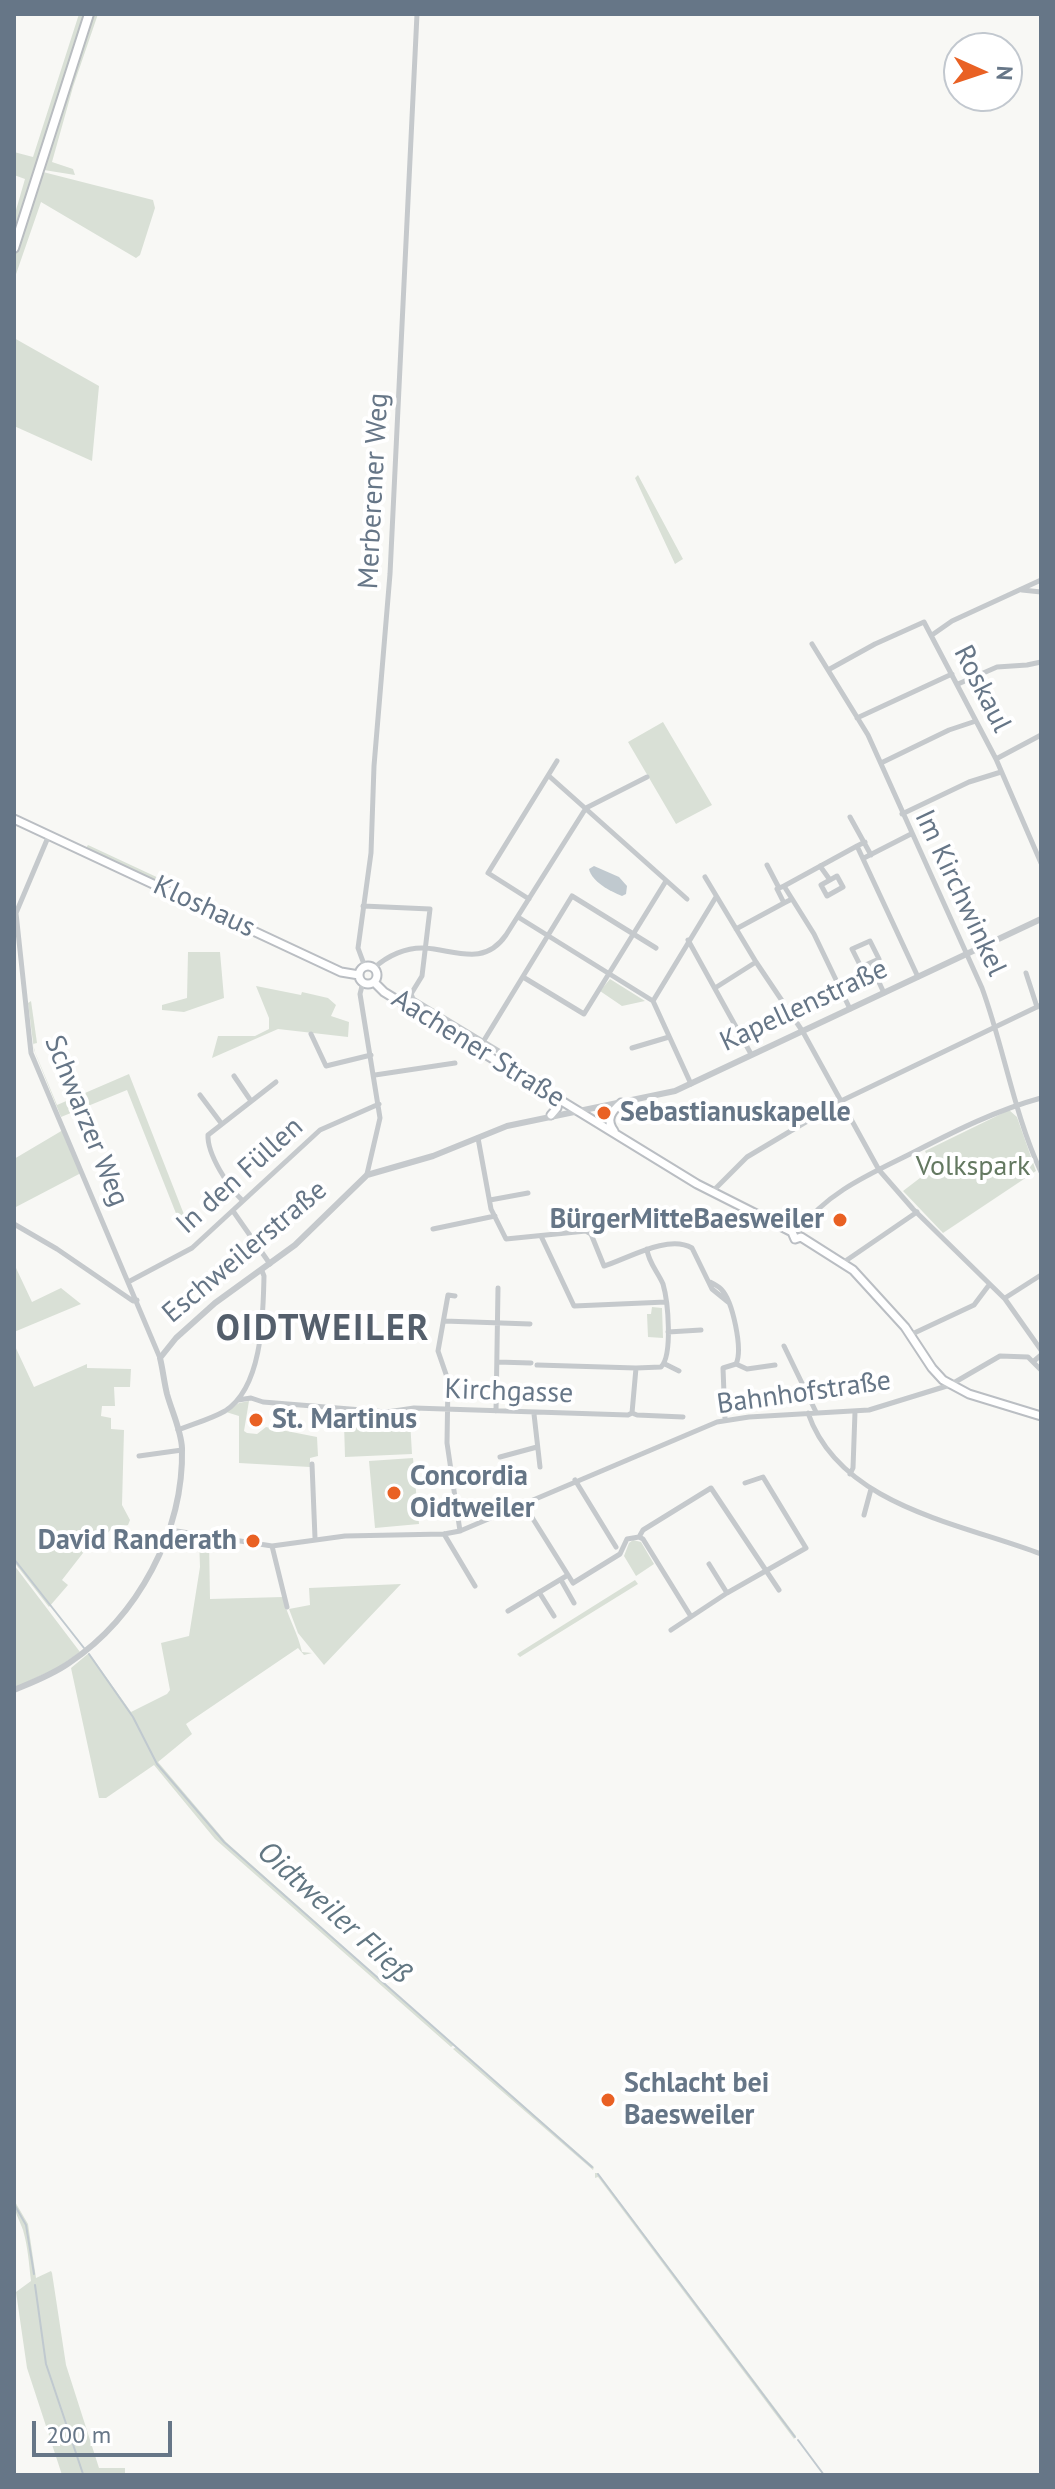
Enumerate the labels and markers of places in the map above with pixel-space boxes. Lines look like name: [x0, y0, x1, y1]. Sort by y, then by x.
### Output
place label: Sebastianuskapelle: [620, 1096, 851, 1130]
marker: Sebastianuskapelle: [595, 1104, 613, 1122]
place label: BürgerMitteBaesweiler: [550, 1203, 824, 1237]
marker: BürgerMitteBaesweiler: [831, 1211, 849, 1229]
place label: St. Martinus: [272, 1403, 417, 1437]
marker: St. Martinus: [247, 1411, 265, 1429]
place label: Concordia Oidtweiler: [410, 1460, 535, 1526]
marker: Concordia Oidtweiler: [385, 1484, 403, 1502]
place label: David Randerath: [38, 1524, 237, 1558]
marker: David Randerath: [244, 1532, 262, 1550]
place label: Schlacht bei Baesweiler: [624, 2067, 769, 2133]
marker: Schlacht bei Baesweiler: [599, 2091, 617, 2109]

